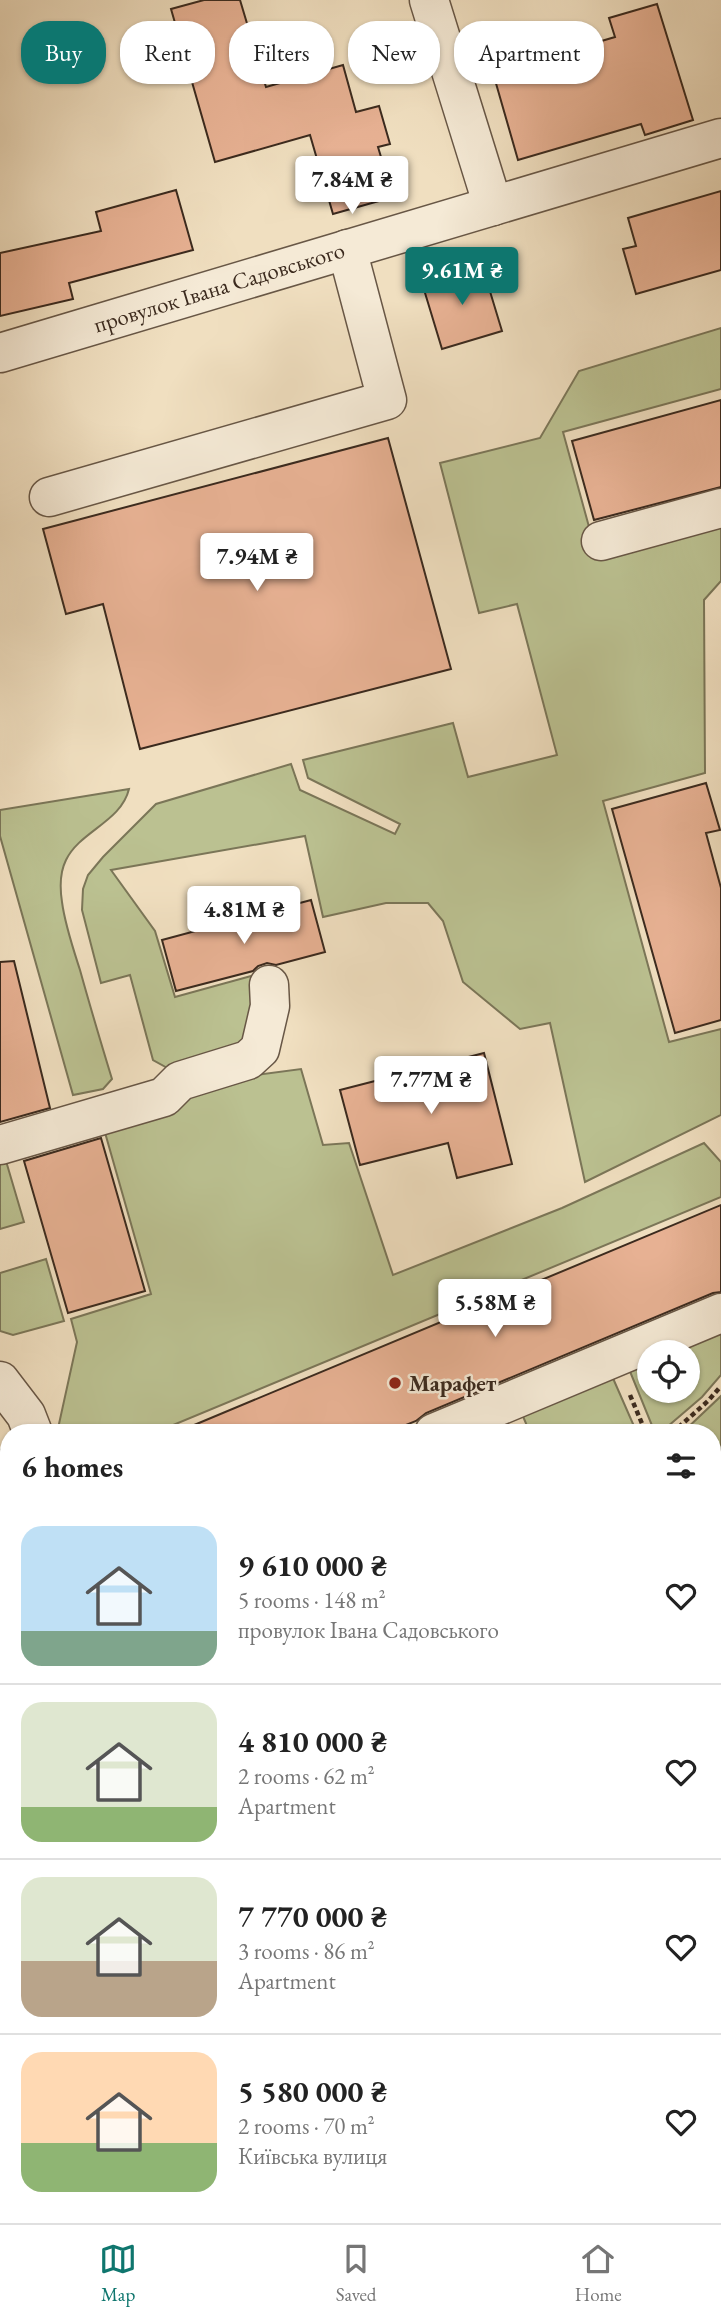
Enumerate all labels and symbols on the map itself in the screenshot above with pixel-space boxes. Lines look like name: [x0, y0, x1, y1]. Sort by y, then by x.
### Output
pin: 7.84M ₴: [287, 156, 417, 216]
street label: провулок Івана Садовського: [90, 235, 348, 339]
pin: 9.61M ₴: [397, 247, 527, 307]
pin: 7.94M ₴: [192, 534, 322, 593]
pin: 4.81M ₴: [179, 886, 309, 946]
pin: 7.77M ₴: [366, 1056, 496, 1116]
pin: 5.58M ₴: [430, 1280, 560, 1339]
place label: Марафет: [409, 1368, 497, 1398]
marker: Марафет: [387, 1375, 403, 1391]

